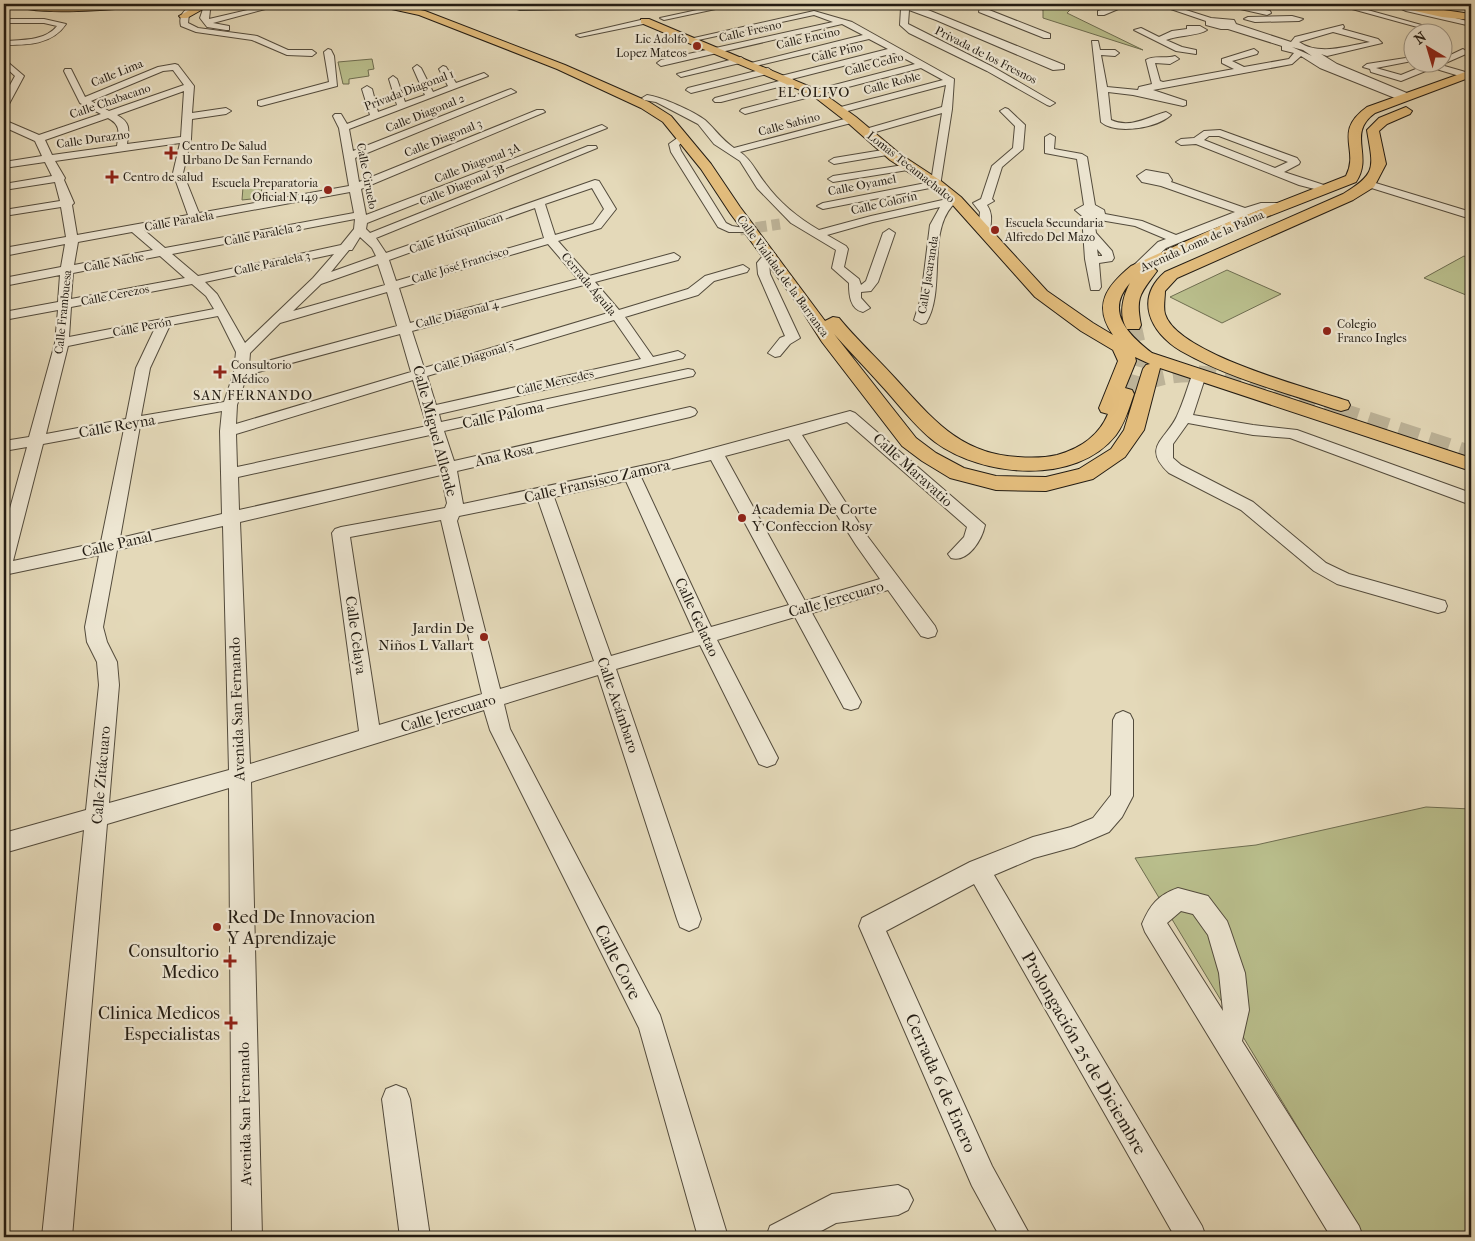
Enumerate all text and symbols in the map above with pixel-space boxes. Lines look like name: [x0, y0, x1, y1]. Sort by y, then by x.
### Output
street label: Calle Fresno: [717, 17, 783, 45]
north arrow: [1402, 22, 1452, 72]
street label: Privada de los Fresnos: [933, 23, 1040, 87]
street label: Calle Encino: [775, 24, 841, 52]
text: N: [1411, 28, 1430, 48]
place label: Lic Adolfo Lopez Mateos: [616, 32, 688, 60]
street label: Calle Pino: [810, 39, 864, 65]
marker: Lic Adolfo Lopez Mateos: [691, 40, 703, 52]
street label: Calle Cedro: [843, 49, 905, 79]
street label: Calle Lima: [89, 56, 146, 90]
street label: Privada Diagonal 1: [362, 66, 456, 114]
street label: Calle Roble: [862, 69, 922, 97]
street label: Calle Chabacano: [68, 81, 152, 121]
district label: EL OLIVO: [778, 84, 850, 101]
street label: Calle Diagonal 2: [383, 91, 467, 135]
street label: Calle Sabino: [757, 109, 821, 139]
street label: Calle Diagonal 3: [402, 116, 484, 160]
street label: Calle Durazno: [56, 127, 130, 151]
street label: Lomas Tecamachalco: [864, 128, 958, 206]
place label: Centro De Salud Urbano De San Fernando: [182, 139, 312, 167]
street label: Calle Diagonal 3A: [432, 140, 522, 186]
street label: Calle Ciruelo: [354, 142, 380, 210]
marker: Centro De Salud Urbano De San Fernando: [164, 146, 178, 160]
street label: Calle Diagonal 3B: [417, 161, 507, 208]
marker: Centro de salud: [105, 170, 119, 184]
place label: Centro de salud: [123, 170, 204, 184]
street label: Calle Oyamel: [827, 171, 898, 198]
place label: Escuela Preparatoria Oficial N 149: [211, 176, 318, 204]
marker: Escuela Preparatoria Oficial N 149: [322, 184, 334, 196]
street label: Calle Colorín: [849, 189, 919, 217]
street label: Avenida Loma de la Palma: [1137, 207, 1266, 275]
street label: Calle Paralela: [143, 208, 215, 234]
street label: Calle Huixquilucan: [407, 210, 505, 256]
street label: Calle Vialidad de la Barranca: [734, 212, 832, 340]
place label: Escuela Secundaria Alfredo Del Mazo: [1004, 216, 1104, 244]
street label: Calle Paralela 2: [223, 220, 303, 248]
marker: Escuela Secundaria Alfredo Del Mazo: [989, 224, 1001, 236]
street label: Calle Jacaranda: [915, 234, 941, 315]
street label: Calle José Francisco: [410, 244, 510, 286]
street label: Calle Paralela 3: [233, 248, 311, 278]
street label: Calle Nache: [83, 249, 145, 275]
street label: Cerrada Águila: [559, 249, 620, 319]
street label: Calle Frambuesa: [52, 269, 74, 355]
street label: Calle Cerezos: [80, 281, 151, 309]
street label: Calle Diagonal 4: [414, 297, 501, 331]
street label: Calle Perón: [111, 314, 173, 340]
place label: Colegio Franco Ingles: [1337, 317, 1407, 345]
marker: Colegio Franco Ingles: [1321, 325, 1333, 337]
street label: Calle Diagonal 5: [432, 338, 516, 376]
place label: Consultorio Médico: [231, 358, 291, 386]
street label: Calle Miguel Allende: [409, 364, 461, 499]
marker: Consultorio Médico: [213, 365, 227, 379]
street label: Calle Mercedes: [515, 366, 595, 398]
district label: SAN FERNANDO: [193, 387, 313, 404]
street label: Calle Paloma: [461, 397, 546, 432]
street label: Calle Reyna: [77, 410, 158, 442]
street label: Calle Maravatio: [869, 429, 957, 511]
street label: Ana Rosa: [472, 439, 536, 471]
street label: Calle Fransisco Zamora: [522, 455, 673, 507]
place label: Academia De Corte Y Confeccion Rosy: [751, 500, 877, 535]
marker: Academia De Corte Y Confeccion Rosy: [736, 512, 748, 524]
street label: Calle Panal: [80, 527, 154, 561]
street label: Calle Gelatao: [671, 575, 723, 660]
street label: Calle Jerecuaro: [786, 577, 886, 621]
street label: Calle Celaya: [342, 595, 371, 676]
place label: Jardin De Niños L Vallart: [378, 619, 475, 654]
marker: Jardin De Niños L Vallart: [478, 631, 490, 643]
street label: Avenida San Fernando: [225, 636, 249, 782]
street label: Calle Acámbaro: [593, 655, 643, 756]
street label: Calle Jerecuaro: [398, 690, 498, 736]
street label: Calle Zitácuaro: [88, 725, 114, 825]
place label: Red De Innovacion Y Aprendizaje: [226, 907, 376, 949]
marker: Red De Innovacion Y Aprendizaje: [211, 921, 223, 933]
street label: Calle Cove: [590, 921, 645, 1003]
place label: Consultorio Medico: [128, 941, 219, 983]
street label: Prolongación 25 de Diciembre: [1017, 948, 1150, 1159]
marker: Consultorio Medico: [223, 954, 237, 968]
place label: Clinica Medicos Especialistas: [98, 1003, 220, 1045]
street label: Cerrada 6 de Enero: [900, 1011, 981, 1156]
marker: Clinica Medicos Especialistas: [224, 1016, 238, 1030]
street label: Avenida San Fernando: [235, 1042, 255, 1187]

